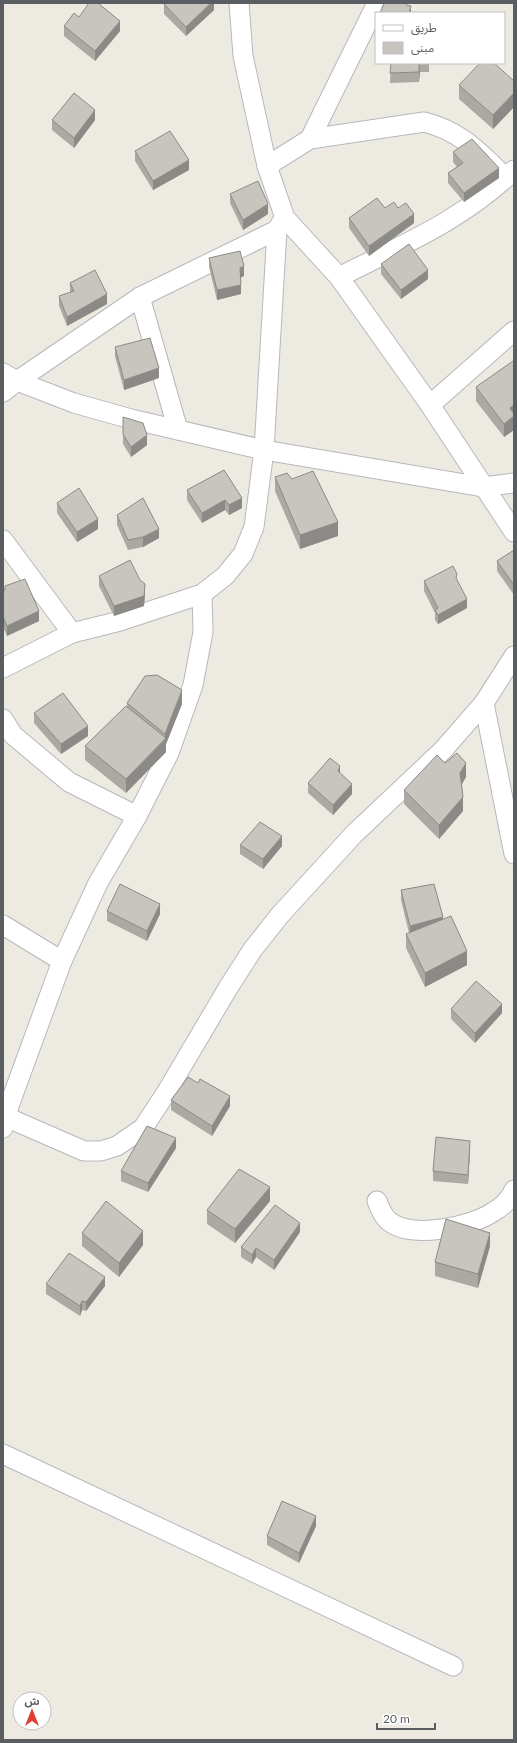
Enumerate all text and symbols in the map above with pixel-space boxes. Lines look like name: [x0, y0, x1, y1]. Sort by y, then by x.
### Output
legend: [375, 12, 505, 64]
text: طريق: [411, 20, 437, 36]
text: مبنى: [411, 40, 434, 55]
north arrow: [12, 1691, 52, 1731]
text: ش: [24, 1694, 40, 1708]
scale bar: [377, 1705, 435, 1731]
text: 20 m: [383, 1711, 410, 1726]

